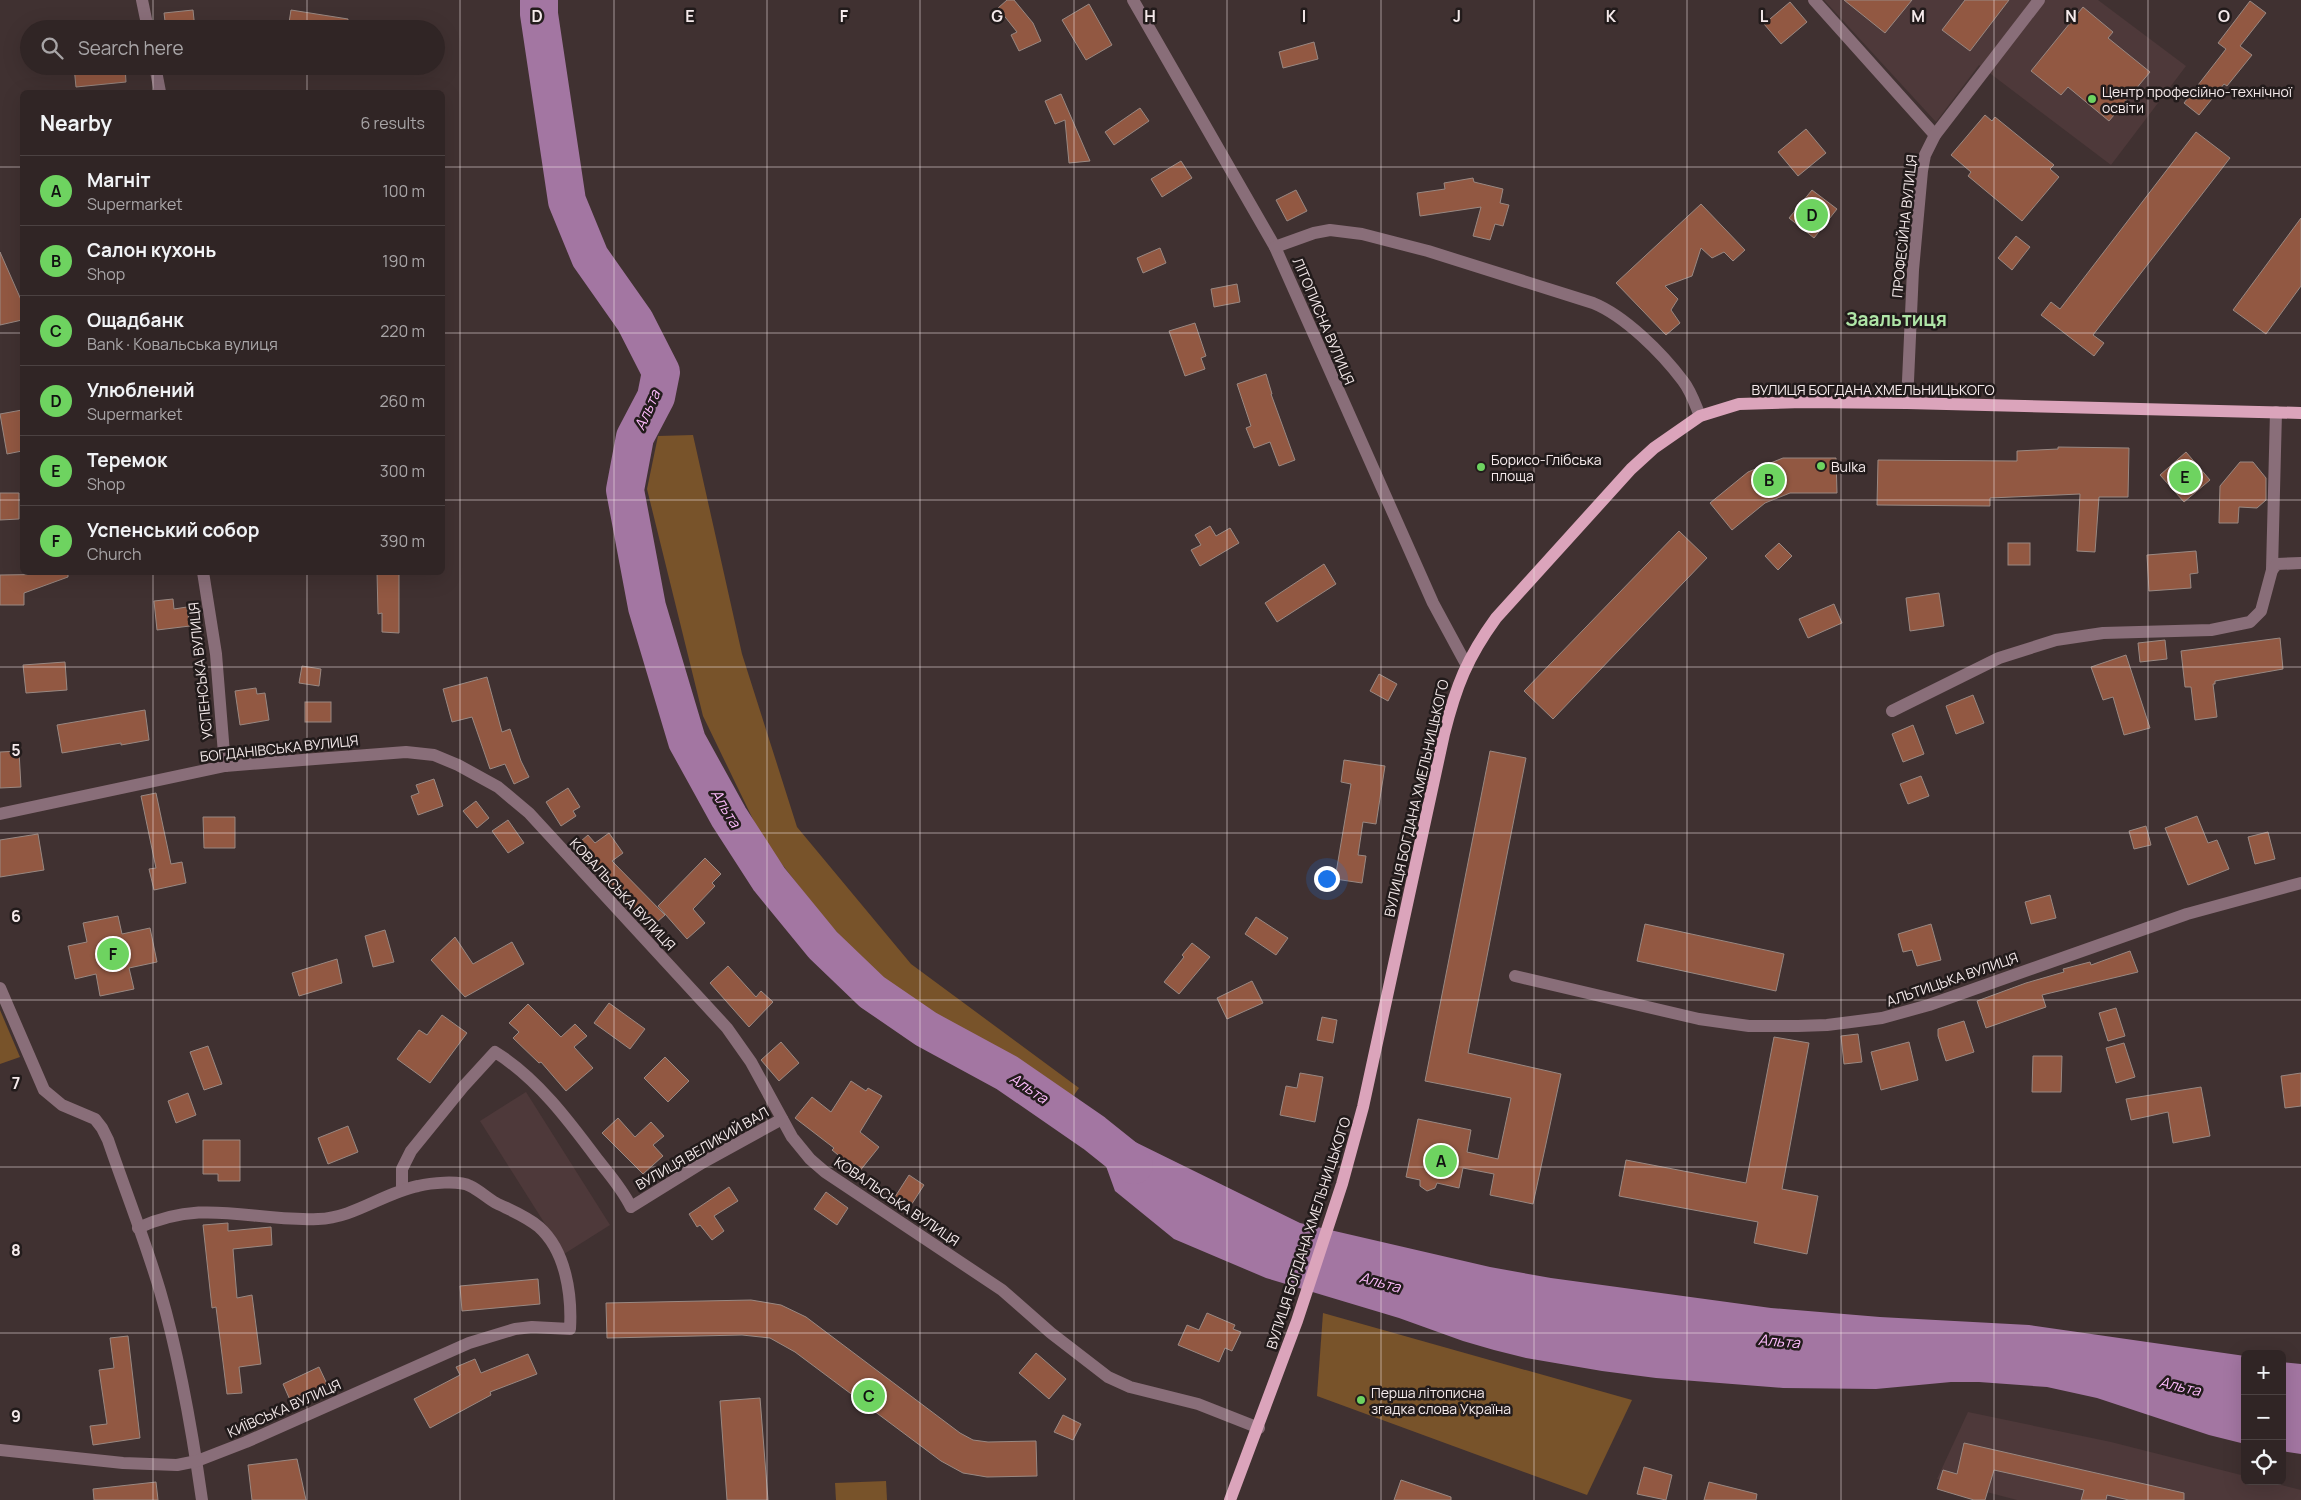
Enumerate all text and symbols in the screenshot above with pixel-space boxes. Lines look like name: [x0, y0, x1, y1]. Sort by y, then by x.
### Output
text: D: [531, 5, 543, 27]
text: E: [685, 5, 695, 27]
text: F: [840, 5, 849, 27]
text: G: [991, 5, 1003, 27]
text: H: [1144, 5, 1156, 27]
text: I: [1302, 5, 1306, 27]
text: J: [1453, 5, 1461, 27]
text: K: [1606, 5, 1617, 27]
text: L: [1760, 5, 1769, 27]
text: M: [1911, 5, 1925, 27]
text: N: [2065, 5, 2077, 27]
text: O: [2218, 5, 2230, 27]
search box: [20, 20, 445, 75]
icon: search: [38, 34, 66, 62]
text: Search here: [78, 35, 184, 61]
place label: Центр професійно-технічної освіти: [2102, 82, 2293, 117]
marker: Центр професійно-технічної освіти: [2086, 93, 2098, 105]
text: Nearby: [40, 109, 112, 137]
text: 6 results: [360, 112, 425, 134]
street label: ПРОФЕСІЙНА ВУЛИЦЯ: [1887, 153, 1921, 299]
text: Магніт: [87, 167, 151, 193]
text: A: [51, 180, 61, 202]
text: 100 m: [382, 180, 425, 202]
text: Supermarket: [87, 193, 183, 215]
pin: D: [1796, 196, 1828, 234]
text: Салон кухонь: [87, 237, 216, 263]
text: B: [51, 250, 61, 272]
text: 190 m: [382, 250, 425, 272]
street label: ЛІТОПИСНА ВУЛИЦЯ: [1289, 255, 1359, 387]
text: Shop: [87, 263, 125, 285]
district label: Заальтиця: [1845, 306, 1947, 332]
text: Ощадбанк: [87, 307, 183, 333]
text: C: [50, 320, 62, 342]
text: 220 m: [380, 320, 425, 342]
text: Bank · Ковальська вулиця: [87, 333, 278, 355]
text: Улюблений: [87, 377, 194, 403]
street label: ВУЛИЦЯ БОГДАНА ХМЕЛЬНИЦЬКОГО: [1751, 380, 1995, 399]
water label: Альта: [629, 386, 665, 433]
text: D: [50, 390, 62, 412]
text: 260 m: [379, 390, 425, 412]
text: Supermarket: [87, 403, 183, 425]
text: Теремок: [87, 447, 167, 473]
place label: Борисо-Глібська площа: [1491, 450, 1601, 485]
place label: Bulka: [1831, 457, 1866, 476]
pin: E: [2169, 458, 2201, 496]
text: E: [51, 460, 61, 482]
text: 300 m: [380, 460, 425, 482]
marker: Bulka: [1815, 460, 1827, 472]
marker: Борисо-Глібська площа: [1475, 461, 1487, 473]
pin: B: [1753, 461, 1785, 499]
text: Shop: [87, 473, 125, 495]
text: Успенський собор: [87, 517, 259, 543]
text: F: [52, 530, 60, 552]
text: 390 m: [380, 530, 425, 552]
text: Church: [87, 543, 141, 565]
street label: УСПЕНСЬКА ВУЛИЦЯ: [183, 601, 217, 741]
street label: ВУЛИЦЯ БОГДАНА ХМЕЛЬНИЦЬКОГО: [1379, 677, 1453, 919]
street label: БОГДАНІВСЬКА ВУЛИЦЯ: [199, 730, 359, 766]
text: 5: [11, 739, 21, 761]
water label: Альта: [706, 785, 746, 832]
street label: КОВАЛЬСЬКА ВУЛИЦЯ: [566, 834, 680, 954]
your location: [1314, 866, 1340, 892]
text: 6: [11, 905, 21, 927]
pin: F: [97, 935, 129, 973]
street label: АЛЬТИЦЬКА ВУЛИЦЯ: [1884, 948, 2020, 1010]
water label: Альта: [1006, 1068, 1053, 1109]
text: 7: [12, 1072, 20, 1094]
street label: ВУЛИЦЯ ВЕЛИКИЙ ВАЛ: [632, 1102, 772, 1194]
street label: ВУЛИЦЯ БОГДАНА ХМЕЛЬНИЦЬКОГО: [1261, 1114, 1355, 1352]
pin: A: [1425, 1142, 1457, 1180]
street label: КОВАЛЬСЬКА ВУЛИЦЯ: [831, 1152, 963, 1250]
text: 8: [11, 1239, 21, 1261]
water label: Альта: [1357, 1266, 1404, 1298]
water label: Альта: [1757, 1329, 1801, 1353]
map controls: [2241, 1350, 2286, 1485]
button: +: [2241, 1350, 2286, 1395]
water label: Альта: [2157, 1371, 2203, 1401]
street label: КИЇВСЬКА ВУЛИЦЯ: [224, 1374, 344, 1442]
pin: C: [853, 1377, 885, 1415]
place label: Перша літописна згадка слова Україна: [1371, 1383, 1511, 1418]
marker: Перша літописна згадка слова Україна: [1355, 1394, 1367, 1406]
button: −: [2241, 1395, 2286, 1440]
text: 9: [11, 1405, 21, 1427]
button: locate: [2241, 1440, 2286, 1485]

